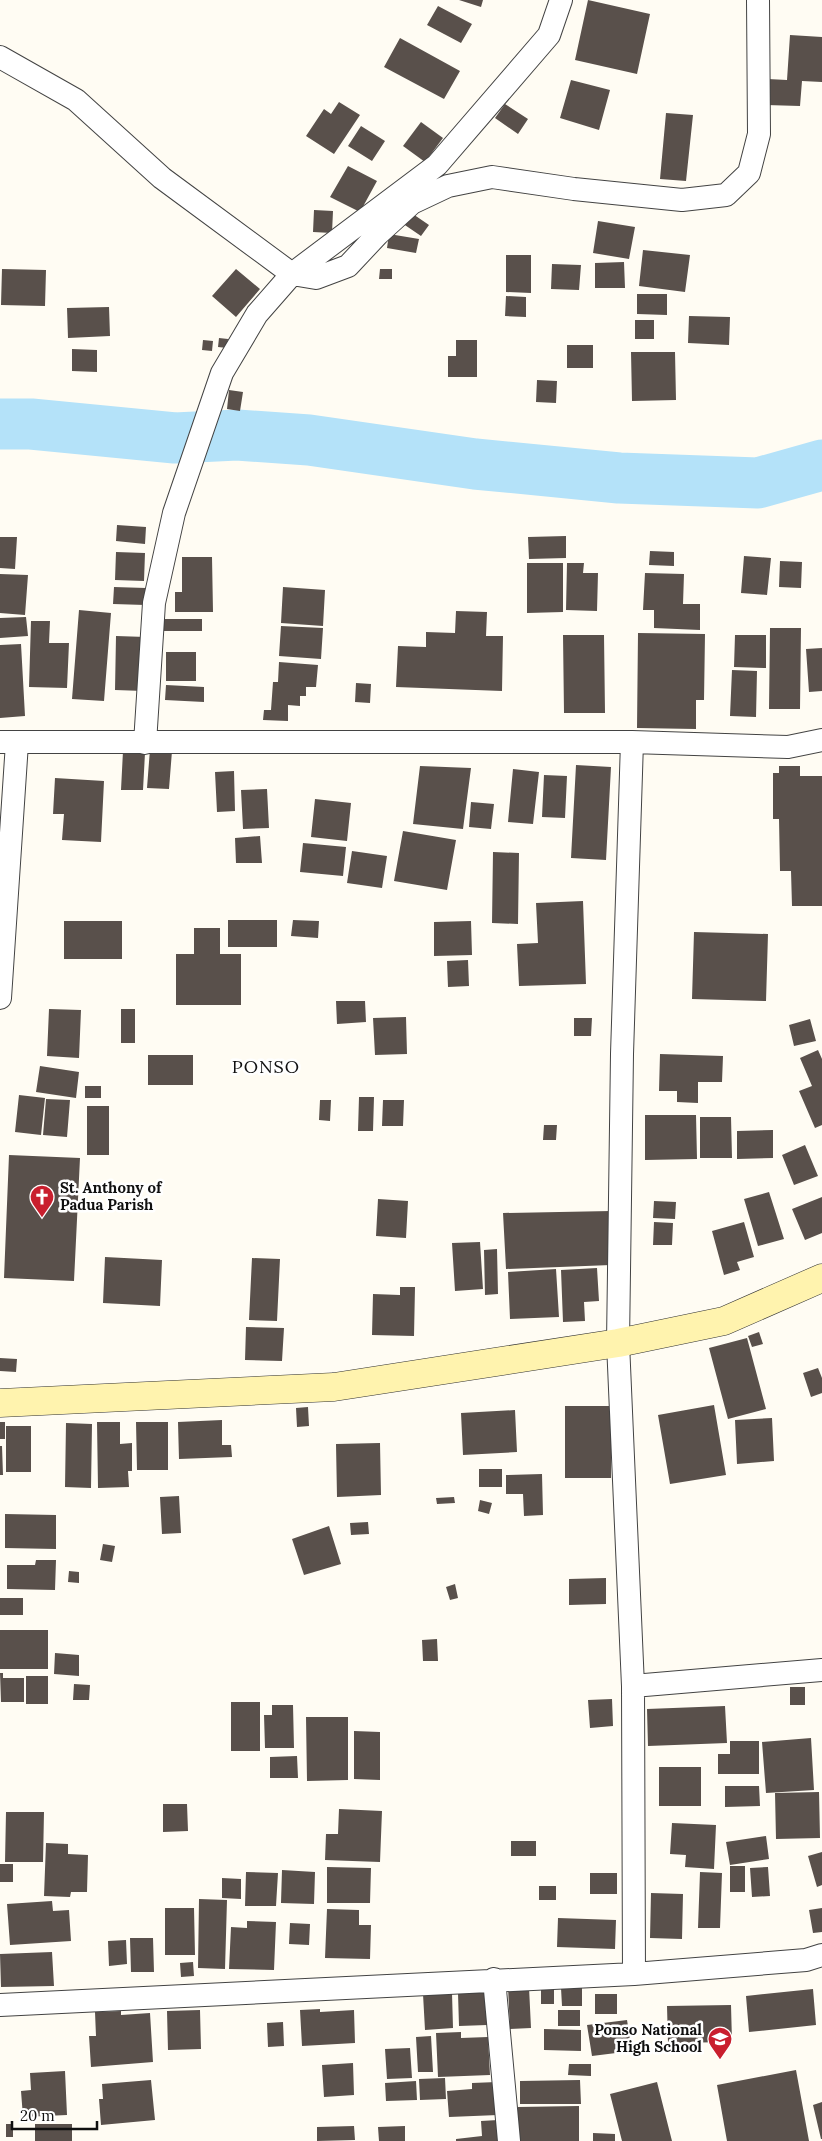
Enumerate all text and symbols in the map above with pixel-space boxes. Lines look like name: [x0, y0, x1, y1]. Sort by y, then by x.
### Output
district label: PONSO: [232, 1055, 300, 1078]
place label: St. Anthony of Padua Parish: [60, 1178, 163, 1214]
church icon: St. Anthony of Padua Parish: [29, 1184, 55, 1218]
place label: Ponso National High School: [594, 2020, 702, 2056]
school or university icon: Ponso National High School: [707, 2026, 733, 2060]
scale bar: [12, 2098, 98, 2130]
text: 20 m: [20, 2106, 55, 2125]

